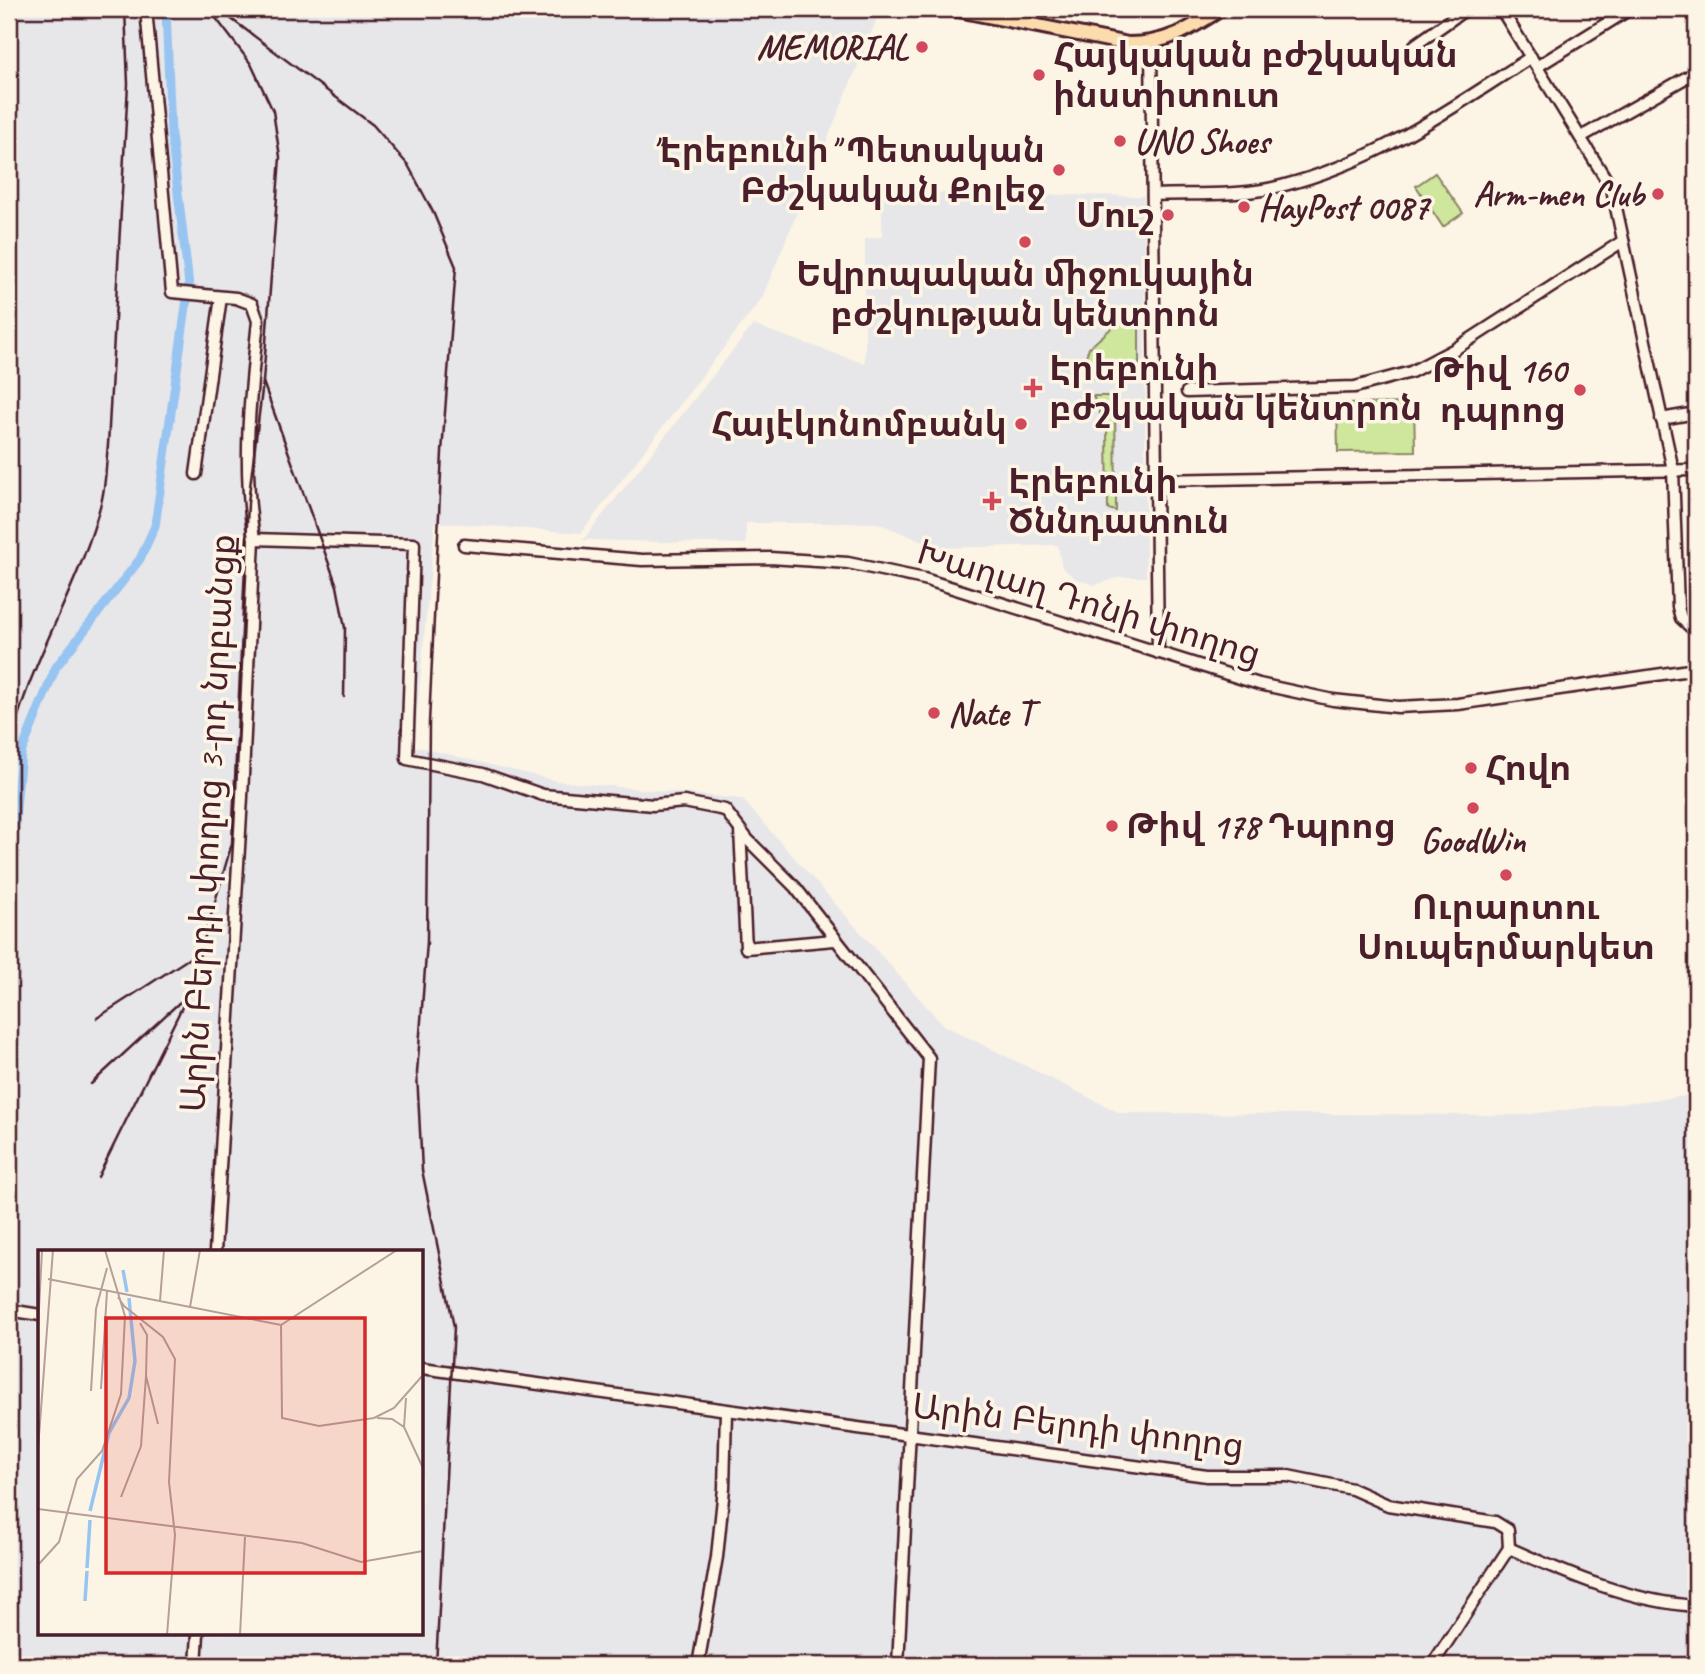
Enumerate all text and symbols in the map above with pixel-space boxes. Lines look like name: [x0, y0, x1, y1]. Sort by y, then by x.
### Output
place label: MEMORIAL: [757, 25, 910, 70]
place label: Հայկական բժշկական ինստիտուտ: [1053, 33, 1458, 118]
marker: MEMORIAL: [914, 39, 930, 55]
marker: Հայկական բժշկական ինստիտուտ: [1031, 67, 1047, 83]
place label: UNO Shoes: [1134, 119, 1273, 164]
place label: "Էրեբունի" Պետական Բժշկական Քոլեջ: [651, 128, 1045, 213]
marker: UNO Shoes: [1112, 133, 1128, 149]
marker: "Էրեբունի" Պետական Բժշկական Քոլեջ: [1051, 162, 1067, 178]
place label: Arm-men Club: [1473, 172, 1646, 217]
place label: HayPost 0087: [1258, 185, 1432, 230]
marker: Arm-men Club: [1650, 186, 1666, 202]
place label: Մուշ: [1076, 193, 1154, 238]
marker: HayPost 0087: [1236, 199, 1252, 215]
marker: Մուշ: [1160, 207, 1176, 223]
marker: Եվրոպական միջուկային բժշկության կենտրոն: [1017, 234, 1033, 250]
place label: Եվրոպական միջուկային բժշկության կենտրոն: [796, 252, 1254, 337]
place label: Էրեբունի բժշկական կենտրոն: [1049, 346, 1422, 431]
place label: Թիվ 160 դպրոց: [1432, 348, 1569, 433]
marker: Էրեբունի բժշկական կենտրոն: [1023, 378, 1043, 398]
marker: Թիվ 160 դպրոց: [1572, 382, 1588, 398]
place label: Հայէկոնոմբանկ: [711, 402, 1007, 447]
marker: Հայէկոնոմբանկ: [1013, 416, 1029, 432]
place label: Էրեբունի Ծննդատուն: [1008, 459, 1229, 544]
marker: Էրեբունի Ծննդատուն: [982, 491, 1002, 511]
street label: Խաղաղ Դոնի փողոց: [912, 529, 1266, 677]
street label: Արին Բերդի փողոց 3-րդ նրբանցք: [170, 533, 246, 1113]
place label: Nate T: [948, 691, 1042, 736]
marker: Nate T: [926, 705, 942, 721]
place label: Հովո: [1485, 746, 1571, 791]
marker: Հովո: [1463, 760, 1479, 776]
marker: GoodWin: [1465, 800, 1481, 816]
place label: Թիվ 178 Դպրոց: [1126, 804, 1396, 849]
marker: Թիվ 178 Դպրոց: [1104, 818, 1120, 834]
place label: GoodWin: [1421, 818, 1526, 863]
marker: Ուրարտու Սուպերմարկետ: [1498, 867, 1514, 883]
place label: Ուրարտու Սուպերմարկետ: [1357, 885, 1655, 970]
inset map: [38, 1250, 424, 1636]
street label: Արին Բերդի փողոց: [910, 1383, 1246, 1469]

